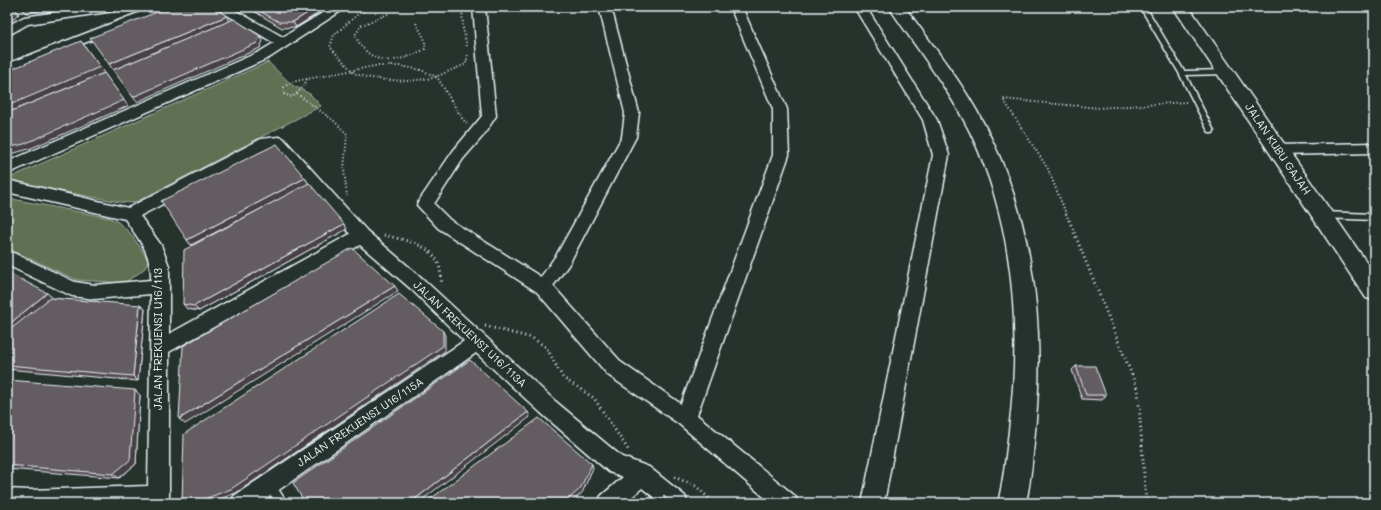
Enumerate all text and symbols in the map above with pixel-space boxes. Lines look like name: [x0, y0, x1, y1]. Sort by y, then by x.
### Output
street label: JALAN KUBU GAJAH: [1242, 100, 1315, 198]
street label: JALAN FREKUENSI U16/113: [150, 267, 165, 410]
street label: JALAN FREKUENSI U16/113A: [410, 277, 530, 390]
street label: JALAN FREKUENSI U16/115A: [293, 374, 426, 470]

